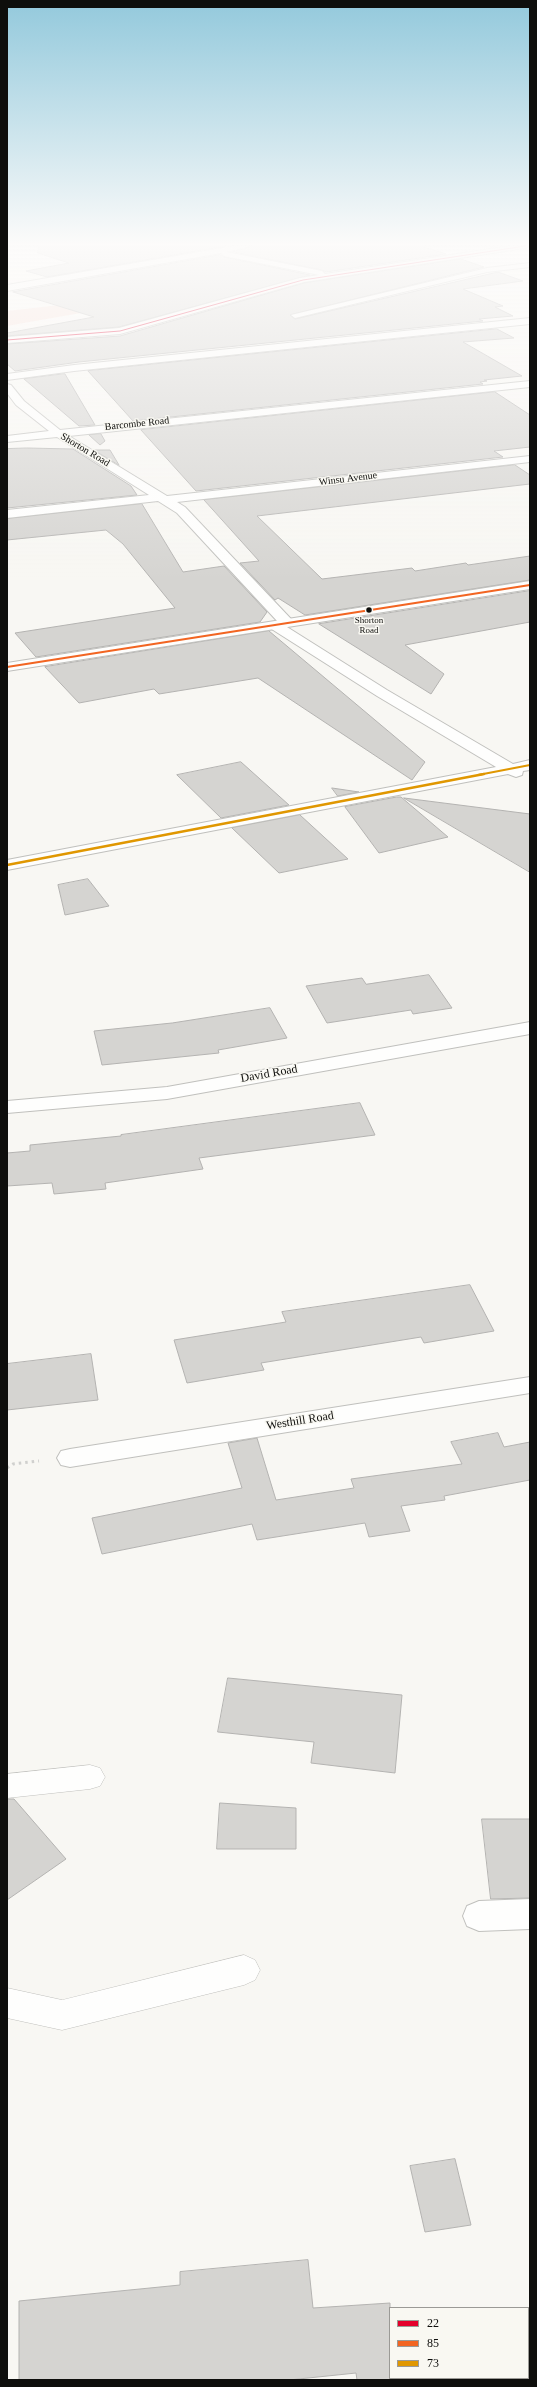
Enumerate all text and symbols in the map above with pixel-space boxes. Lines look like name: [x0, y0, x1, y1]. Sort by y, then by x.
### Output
street label: Barcombe Road: [104, 415, 170, 433]
street label: Shorton Road: [58, 431, 112, 469]
street label: Winsu Avenue: [318, 469, 378, 489]
marker: Shorton Road: [364, 605, 374, 615]
place label: Shorton Road: [355, 616, 383, 637]
street label: David Road: [239, 1062, 299, 1086]
street label: Westhill Road: [265, 1409, 335, 1433]
legend: [389, 2307, 529, 2379]
text: 22: [427, 2316, 439, 2330]
text: 85: [427, 2336, 439, 2350]
text: 73: [427, 2356, 439, 2370]

